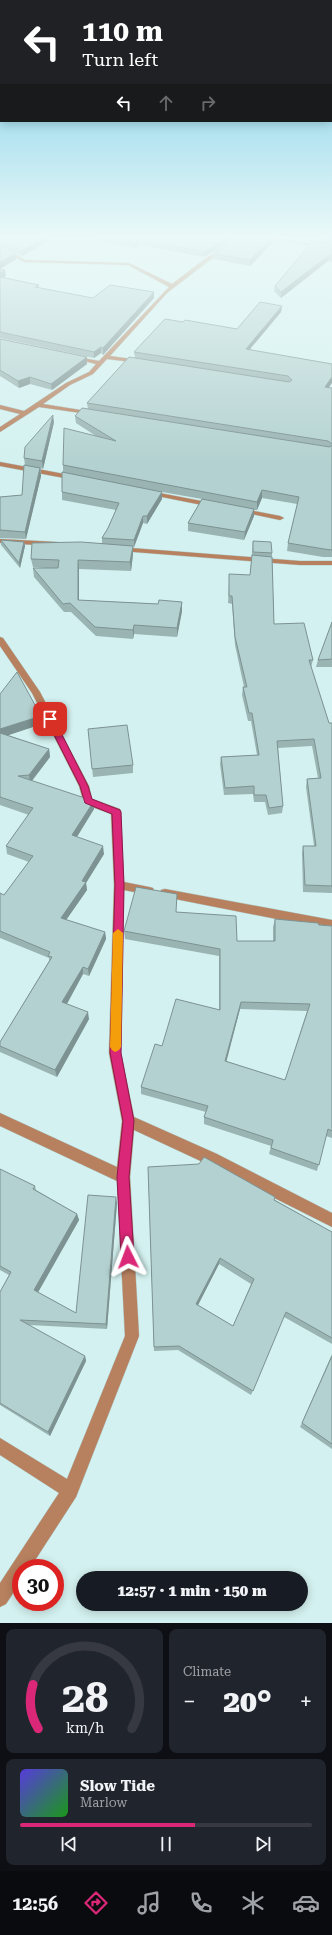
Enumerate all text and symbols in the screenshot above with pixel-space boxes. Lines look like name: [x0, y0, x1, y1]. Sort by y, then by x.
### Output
text: 110 m: [82, 15, 163, 48]
icon: left: [16, 16, 68, 68]
text: Turn left: [82, 49, 158, 70]
icon: left: [113, 92, 135, 114]
icon: ahead: [155, 92, 177, 114]
icon: right: [197, 92, 219, 114]
pin: [33, 702, 67, 736]
icon: arrive: [39, 708, 61, 730]
position arrow: [107, 1236, 149, 1278]
speed limit sign: 30: [12, 1559, 64, 1611]
text: 12:57 · 1 min · 150 m: [117, 1582, 267, 1600]
text: Climate: [183, 1664, 231, 1679]
text: 28: [61, 1673, 108, 1722]
text: 20°: [223, 1684, 272, 1719]
text: −: [183, 1689, 195, 1714]
text: +: [300, 1689, 312, 1714]
text: km/h: [65, 1720, 104, 1736]
text: Slow Tide: [80, 1777, 155, 1795]
text: Marlow: [80, 1795, 127, 1810]
icon: previous: [58, 1833, 80, 1855]
icon: pause: [155, 1833, 177, 1855]
icon: next: [252, 1833, 274, 1855]
icon: directions: [82, 1889, 110, 1917]
icon: music: [135, 1889, 163, 1917]
icon: phone: [187, 1889, 215, 1917]
icon: climate: [239, 1889, 267, 1917]
icon: car: [292, 1889, 320, 1917]
text: 12:56: [12, 1893, 58, 1914]

